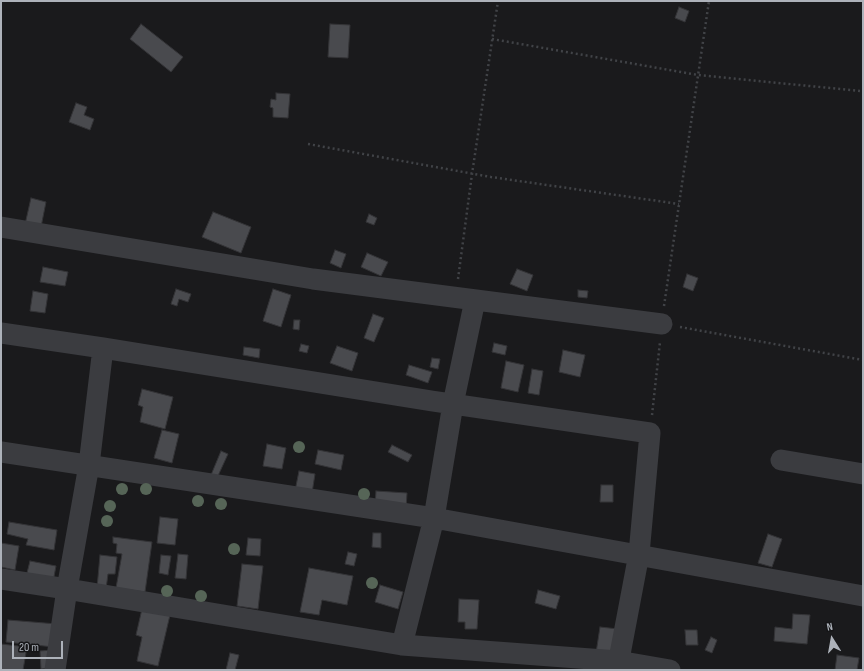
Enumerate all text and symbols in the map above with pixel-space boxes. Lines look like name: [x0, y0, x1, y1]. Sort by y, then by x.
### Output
north arrow: [812, 619, 852, 659]
text: N: [825, 620, 834, 634]
scale bar: [14, 633, 65, 659]
text: 20 m: [19, 640, 39, 655]

